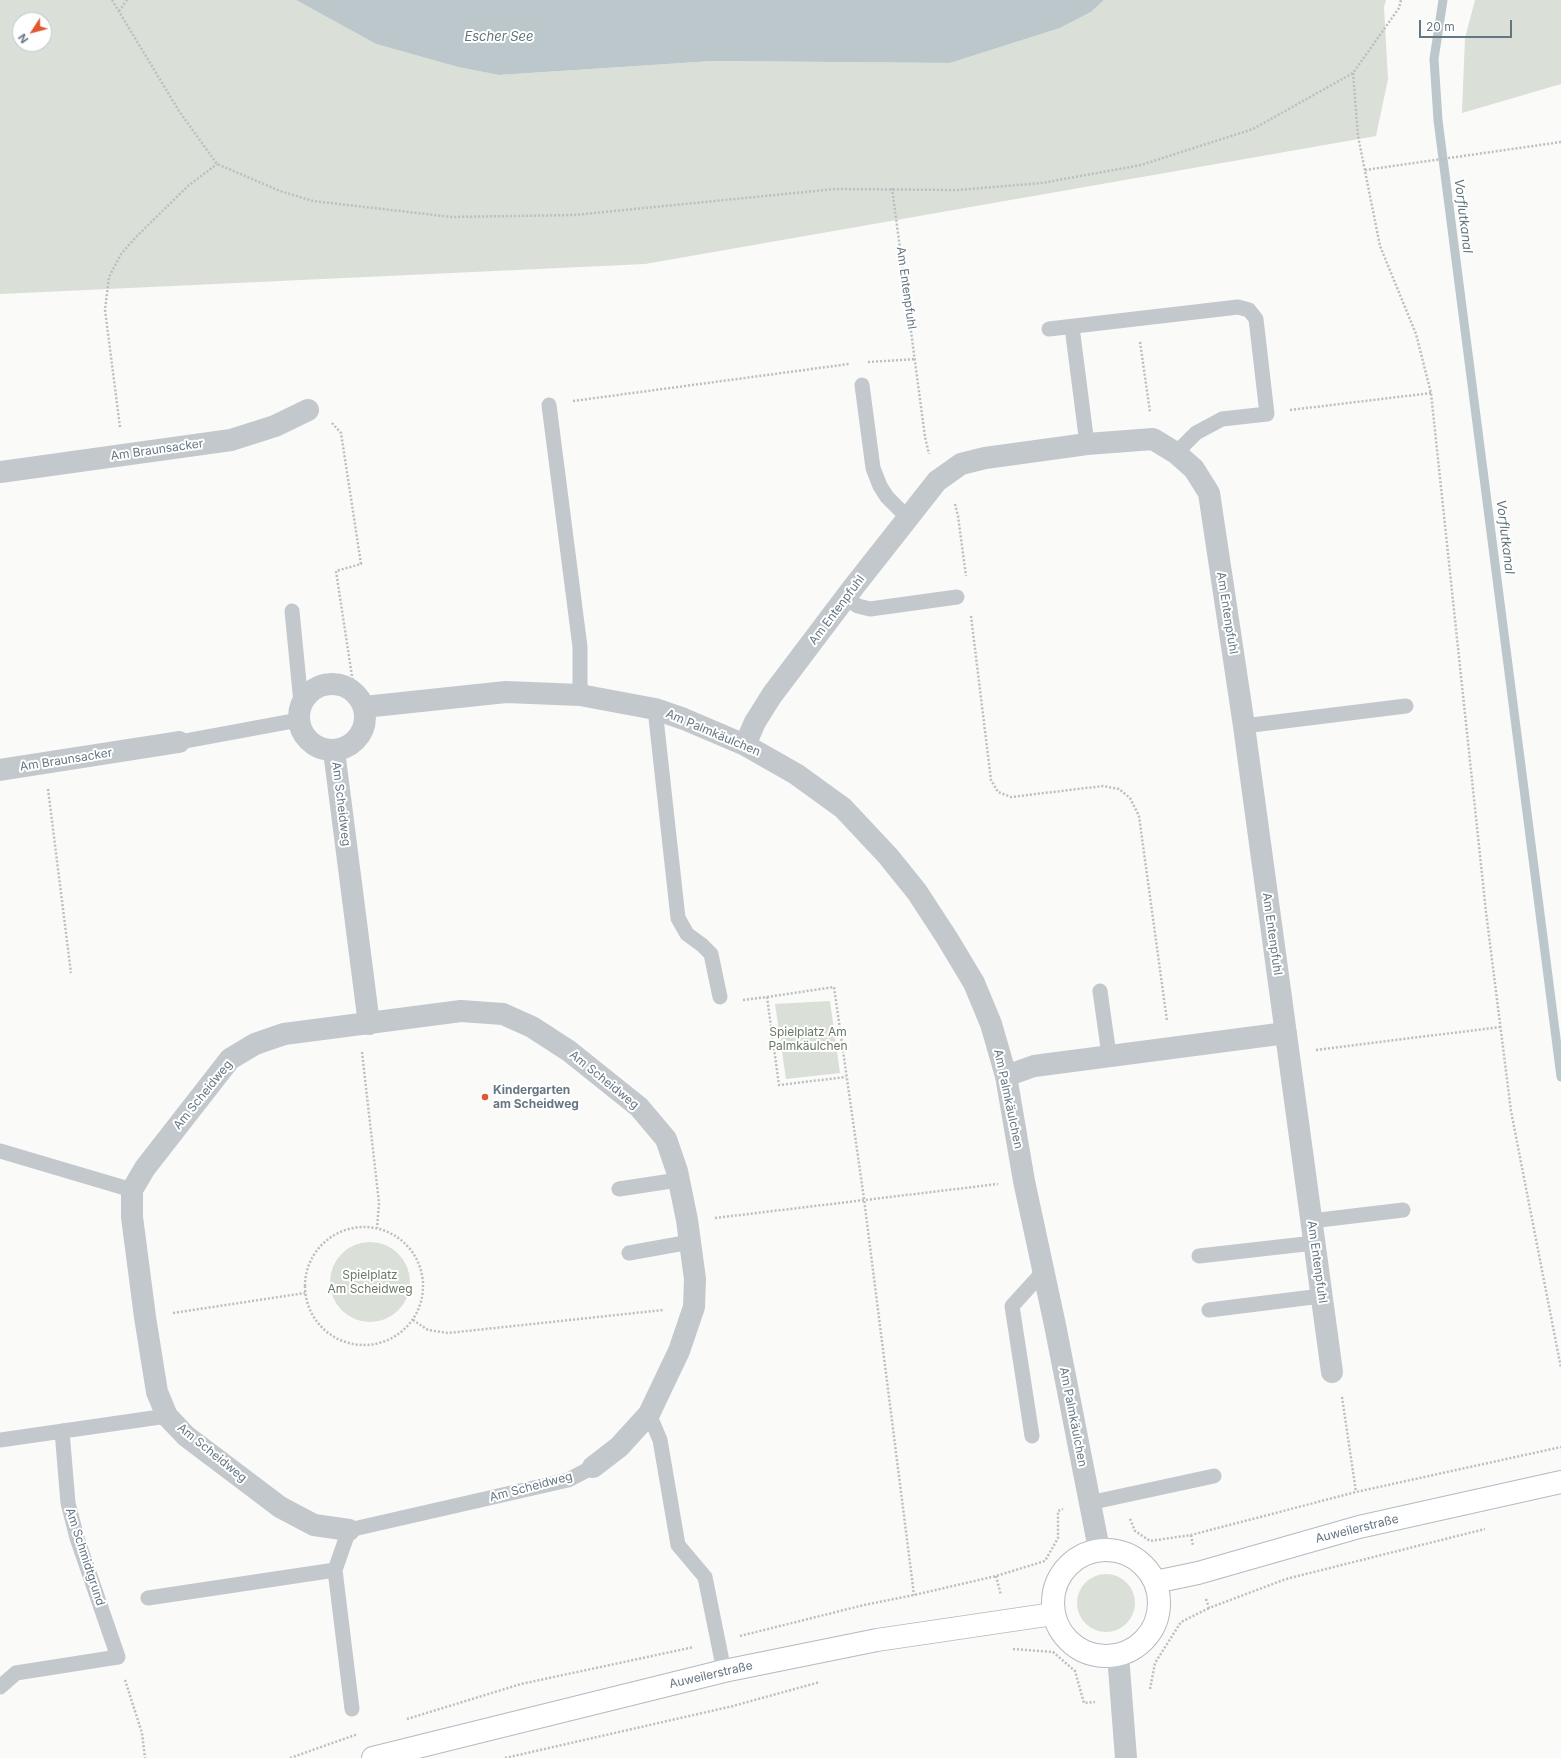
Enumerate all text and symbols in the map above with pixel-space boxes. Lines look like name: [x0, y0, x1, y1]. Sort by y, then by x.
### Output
north arrow: [12, 12, 52, 52]
scale bar: [1421, 12, 1514, 38]
text: 20 m: [1426, 19, 1455, 34]
water label: Escher See: [464, 29, 534, 45]
text: N: [15, 31, 31, 46]
water label: Vorflutkanal: [1451, 178, 1475, 254]
street label: Am Entenpfuhl: [893, 246, 919, 330]
street label: Am Braunsacker: [110, 436, 204, 464]
water label: Vorflutkanal: [1493, 499, 1517, 575]
street label: Am Entenpfuhl: [1213, 571, 1241, 655]
street label: Am Entenpfuhl: [806, 572, 868, 648]
street label: Am Palmkäulchen: [664, 707, 762, 759]
street label: Am Braunsacker: [19, 746, 113, 774]
street label: Am Scheidweg: [329, 761, 353, 847]
street label: Am Entenpfuhl: [1259, 892, 1285, 976]
park label: Spielplatz Am Palmkäulchen: [768, 1025, 848, 1053]
street label: Am Scheidweg: [566, 1048, 642, 1112]
street label: Am Palmkäulchen: [990, 1048, 1026, 1150]
street label: Am Scheidweg: [171, 1057, 235, 1133]
place label: Kindergarten am Scheidweg: [493, 1083, 579, 1111]
marker: Kindergarten am Scheidweg: [480, 1092, 490, 1102]
street label: Am Entenpfuhl: [1304, 1220, 1330, 1304]
park label: Spielplatz Am Scheidweg: [327, 1268, 413, 1296]
street label: Am Palmkäulchen: [1056, 1366, 1090, 1468]
street label: Am Scheidweg: [174, 1421, 250, 1485]
street label: Am Scheidweg: [488, 1469, 574, 1505]
street label: Am Schmidtgrund: [62, 1506, 108, 1608]
street label: Auweilerstraße: [1314, 1512, 1400, 1546]
street label: Auweilerstraße: [668, 1658, 754, 1692]

